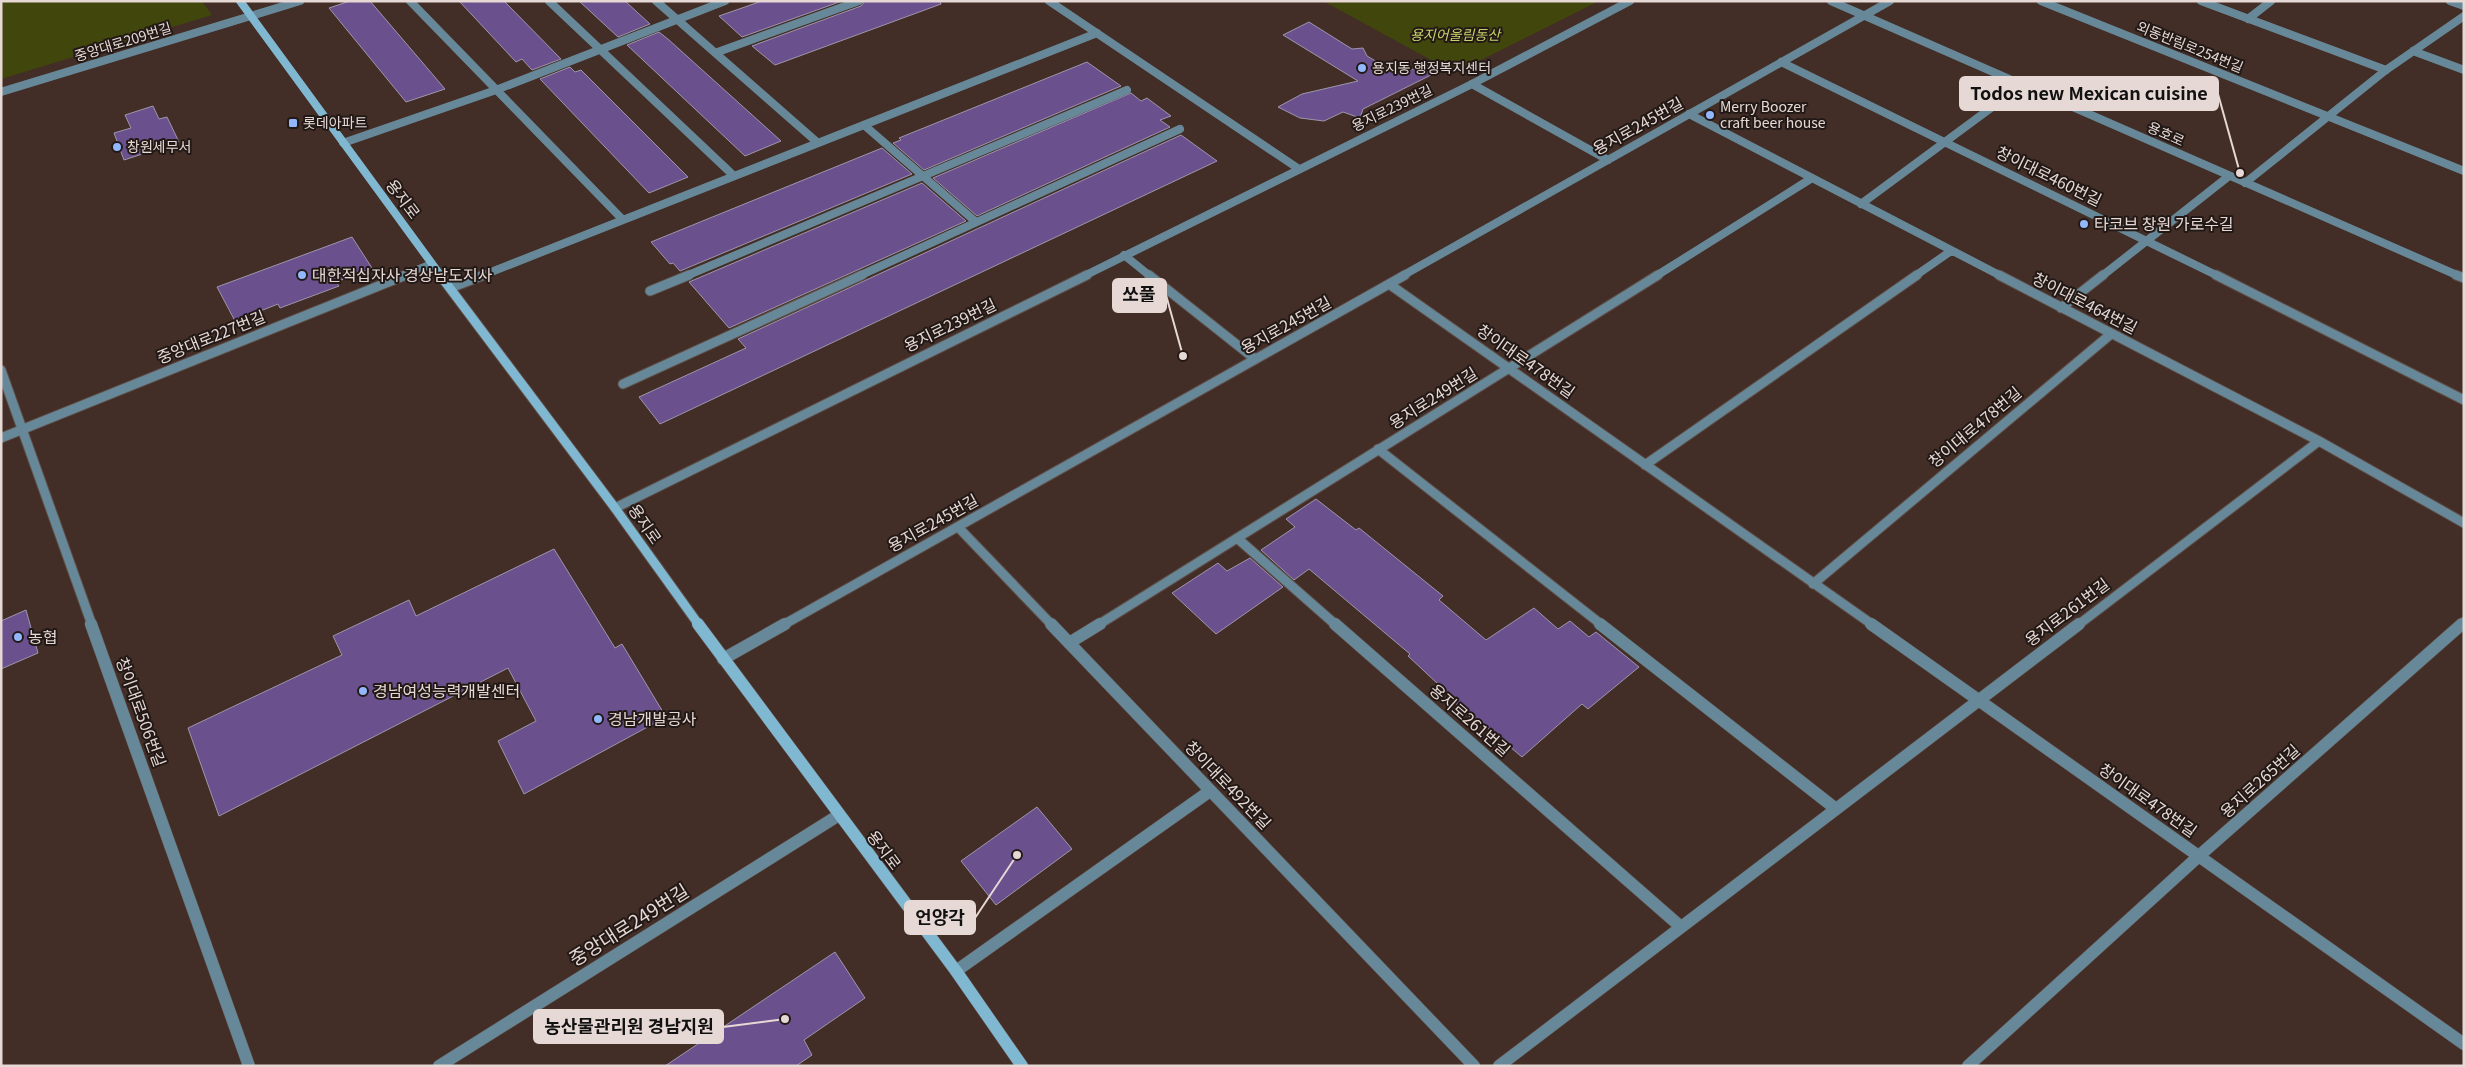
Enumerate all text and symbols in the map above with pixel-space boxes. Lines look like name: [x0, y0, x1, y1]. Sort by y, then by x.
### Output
street label: 외동반림로254번길: [2134, 16, 2247, 77]
street label: 중앙대로209번길: [72, 17, 174, 65]
park label: 용지어울림동산: [1410, 24, 1502, 44]
place label: 용지동 행정복지센터: [1372, 57, 1491, 77]
marker: 용지동 행정복지센터: [1356, 62, 1368, 74]
callout: Todos new Mexican cuisine: [1960, 77, 2218, 110]
street label: 용지로239번길: [1348, 79, 1435, 135]
text: Todos new Mexican cuisine: [1970, 79, 2208, 105]
street label: 용지로245번길: [1588, 90, 1687, 160]
place label: Merry Boozer craft beer house: [1720, 96, 1826, 132]
marker: Merry Boozer craft beer house: [1704, 109, 1716, 121]
place label: 롯데아파트: [303, 112, 368, 132]
street label: 용호로: [2145, 116, 2188, 150]
marker: 롯데아파트: [287, 117, 299, 129]
place label: 창원세무서: [127, 136, 191, 156]
street label: 창이대로460번길: [1993, 139, 2106, 211]
marker: 창원세무서: [111, 141, 123, 153]
street label: 용지로: [381, 174, 427, 223]
place label: 타코브 창원 가로수길: [2094, 211, 2234, 235]
marker: 타코브 창원 가로수길: [2078, 218, 2090, 230]
place label: 대한적십자사 경상남도지사: [312, 262, 493, 286]
street label: 창이대로464번길: [2029, 265, 2142, 339]
marker: 대한적십자사 경상남도지사: [296, 269, 308, 281]
callout: 쏘풀: [1113, 279, 1166, 312]
text: 쏘풀: [1122, 280, 1156, 306]
street label: 용지로245번길: [1236, 289, 1335, 359]
street label: 용지로239번길: [899, 291, 1000, 357]
street label: 중앙대로227번길: [153, 303, 268, 369]
street label: 창이대로478번길: [1473, 317, 1581, 403]
street label: 용지로249번길: [1384, 360, 1481, 434]
street label: 창이대로478번길: [1923, 380, 2026, 472]
street label: 용지로245번길: [883, 487, 982, 557]
street label: 용지로: [623, 498, 668, 549]
street label: 용지로261번길: [2019, 571, 2114, 651]
place label: 농협: [28, 624, 57, 648]
marker: 농협: [12, 631, 24, 643]
street label: 창이대로506번길: [111, 654, 173, 770]
street label: 용지로261번길: [1425, 677, 1516, 761]
place label: 경남여성능력개발센터: [373, 678, 520, 702]
marker: 경남여성능력개발센터: [357, 685, 369, 697]
place label: 경남개발공사: [608, 706, 697, 730]
marker: 경남개발공사: [592, 713, 604, 725]
street label: 창이대로492번길: [1180, 735, 1277, 834]
street label: 용지로265번길: [2214, 738, 2305, 823]
street label: 창이대로478번길: [2095, 756, 2203, 842]
street label: 용지로: [862, 825, 908, 874]
street label: 중앙대로249번길: [563, 876, 693, 971]
callout: 언양각: [905, 901, 975, 934]
text: 언양각: [915, 903, 965, 929]
callout: 농산물관리원 경남지원: [534, 1010, 723, 1043]
text: 농산물관리원 경남지원: [544, 1012, 714, 1038]

